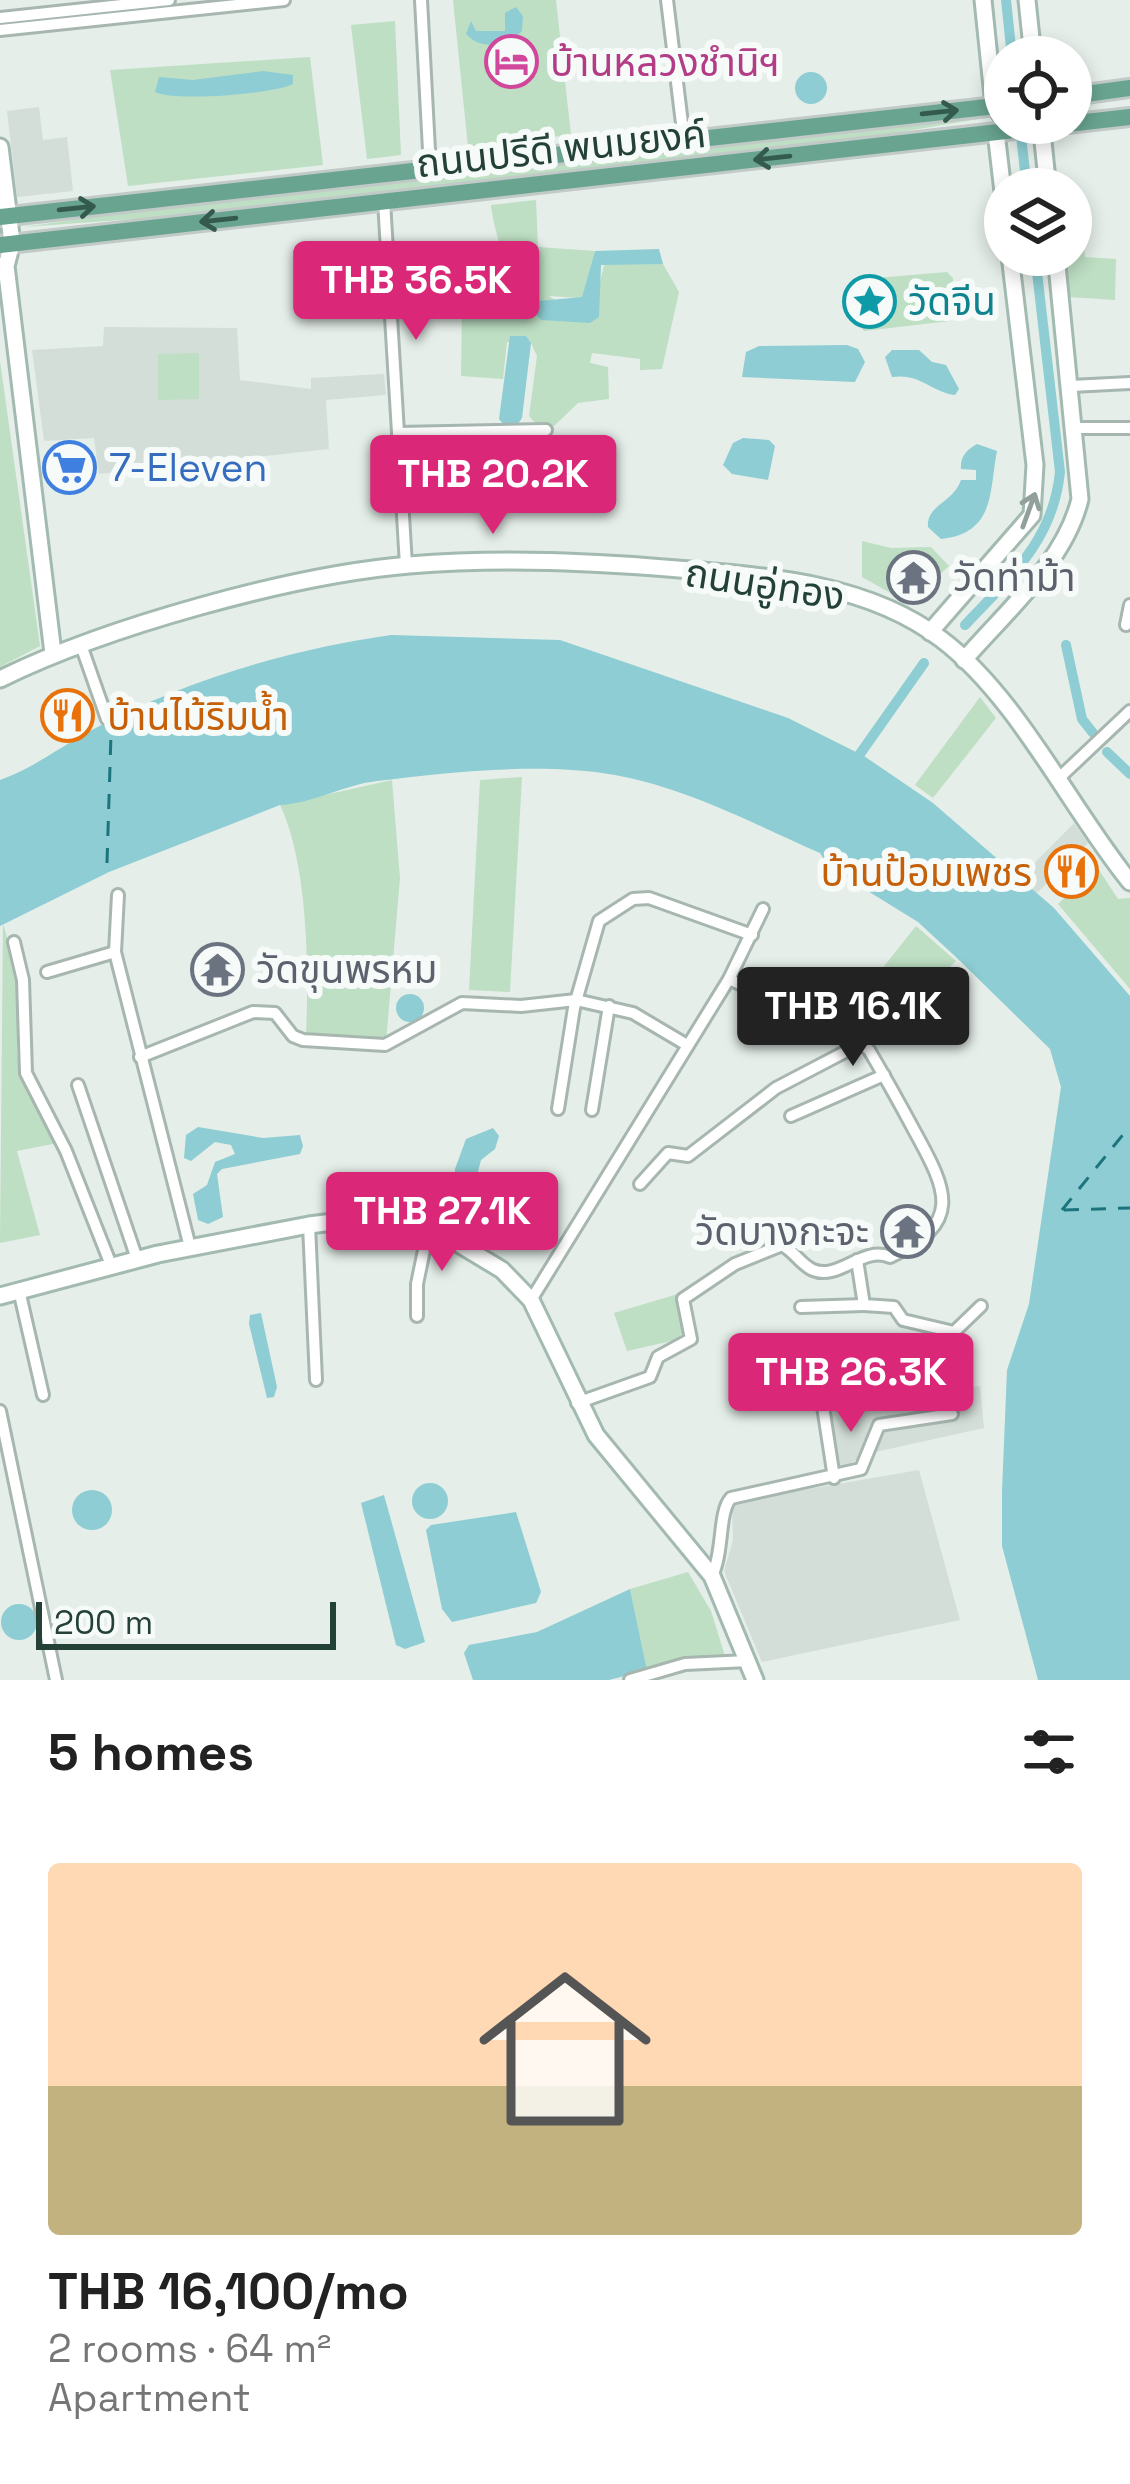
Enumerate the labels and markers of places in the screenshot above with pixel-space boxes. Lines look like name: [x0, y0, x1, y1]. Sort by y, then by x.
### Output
hotel icon: บ้านหลวงชำนิฯ: [483, 34, 539, 90]
place label: บ้านหลวงชำนิฯ: [550, 38, 780, 87]
pin: THB 36.5K: [279, 241, 553, 343]
place icon: วัดจีน: [841, 273, 897, 329]
place label: วัดจีน: [908, 277, 996, 326]
pin: THB 20.2K: [356, 435, 630, 537]
supermarket icon: 7-Eleven: [42, 439, 98, 495]
place label: 7-Eleven: [109, 443, 268, 492]
temple icon: วัดท่าม้า: [886, 549, 942, 605]
place label: วัดท่าม้า: [953, 553, 1076, 602]
restaurant icon: บ้านไม้ริมน้ำ: [40, 688, 96, 744]
place label: บ้านไม้ริมน้ำ: [107, 690, 289, 741]
restaurant icon: บ้านป้อมเพชร: [1043, 844, 1099, 900]
place label: บ้านป้อมเพชร: [820, 848, 1032, 897]
temple icon: วัดขุนพรหม: [189, 941, 245, 997]
place label: วัดขุนพรหม: [256, 945, 437, 994]
pin: THB 16.1K: [716, 967, 990, 1069]
pin: THB 27.1K: [305, 1172, 579, 1274]
temple icon: วัดบางกะจะ: [880, 1203, 936, 1259]
place label: วัดบางกะจะ: [695, 1207, 869, 1256]
pin: THB 26.3K: [714, 1333, 988, 1435]

